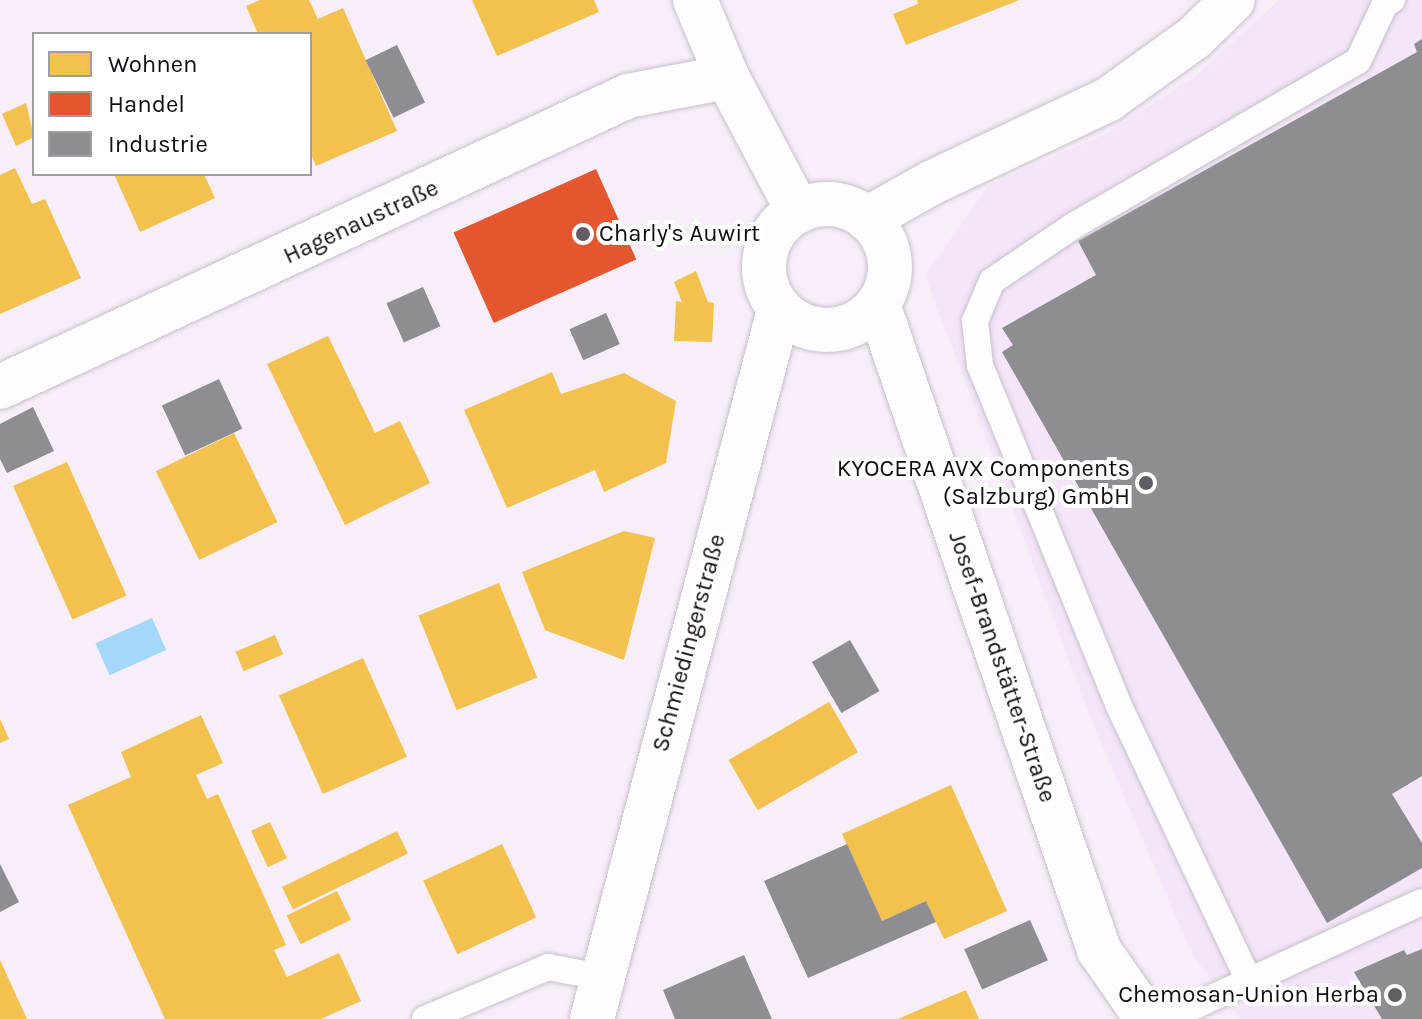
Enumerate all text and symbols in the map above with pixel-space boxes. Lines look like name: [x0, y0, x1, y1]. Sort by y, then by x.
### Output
legend: [32, 32, 312, 176]
text: Wohnen: [108, 50, 198, 78]
text: Handel: [108, 90, 185, 118]
text: Industrie: [108, 130, 208, 158]
street label: Hagenaustraße: [279, 173, 443, 271]
place label: Charly's Auwirt: [599, 220, 760, 248]
marker: Charly's Auwirt: [574, 225, 592, 243]
place label: KYOCERA AVX Components (Salzburg) GmbH: [837, 455, 1130, 511]
marker: KYOCERA AVX Components (Salzburg) GmbH: [1137, 474, 1155, 492]
street label: Josef-Brandstätter-Straße: [942, 528, 1062, 806]
street label: Schmiedingerstraße: [646, 531, 732, 755]
place label: Chemosan-Union Herba: [1118, 981, 1379, 1009]
marker: Chemosan-Union Herba: [1386, 986, 1404, 1004]

